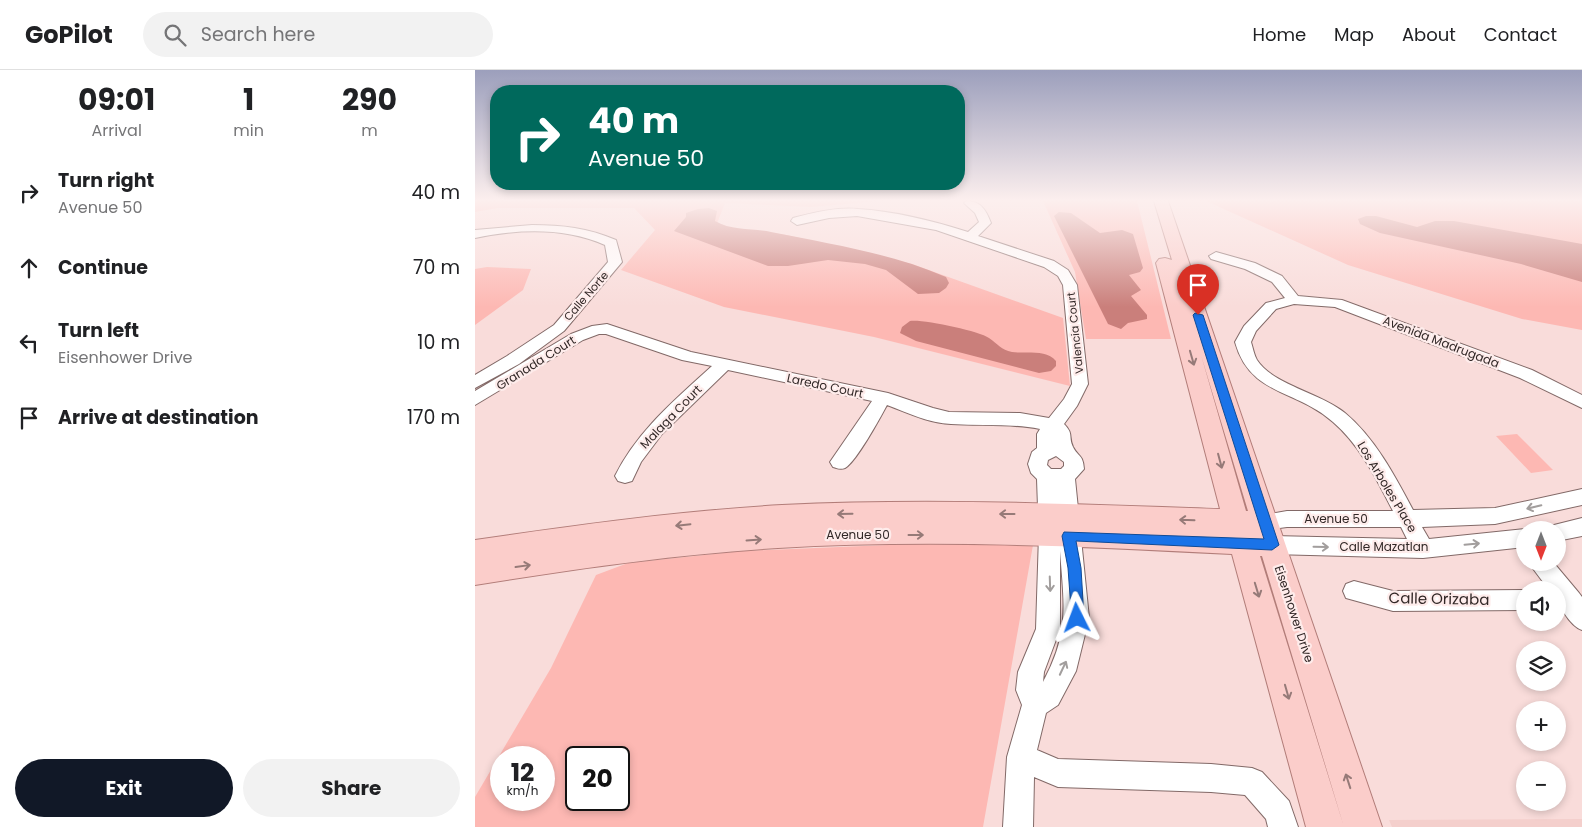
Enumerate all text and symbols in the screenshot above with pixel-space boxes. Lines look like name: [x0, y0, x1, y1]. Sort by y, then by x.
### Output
search box: [143, 12, 493, 57]
text: GoPilot: [25, 18, 113, 51]
icon: search: [161, 21, 189, 49]
text: Search here: [201, 21, 315, 48]
text: Home: [1252, 22, 1306, 47]
text: Map: [1334, 22, 1374, 47]
text: About: [1402, 22, 1456, 47]
text: Contact: [1484, 22, 1557, 47]
text: 09:01: [78, 78, 155, 121]
text: 1: [243, 78, 254, 121]
text: 290: [342, 78, 397, 121]
text: 40 m: [588, 96, 679, 145]
icon: right: [505, 105, 570, 170]
text: Arrival: [91, 119, 142, 142]
text: min: [233, 119, 264, 142]
text: m: [361, 119, 378, 142]
text: Avenue 50: [588, 143, 704, 174]
text: Turn right: [58, 167, 154, 194]
icon: right: [15, 179, 43, 207]
text: 40 m: [411, 179, 460, 206]
text: Avenue 50: [58, 196, 142, 219]
icon: ahead: [15, 254, 43, 282]
text: Continue: [58, 254, 148, 281]
text: 70 m: [413, 254, 460, 281]
pin: [1177, 264, 1219, 315]
street label: Calle Norte: [560, 268, 612, 324]
icon: arrive: [1184, 271, 1212, 299]
street label: Valencia Court: [1063, 291, 1087, 375]
street label: Avenida Madrugada: [1380, 311, 1502, 372]
text: Turn left: [58, 317, 139, 344]
icon: left: [15, 329, 43, 357]
text: 10 m: [417, 329, 460, 356]
street label: Granada Court: [493, 331, 579, 394]
text: Eisenhower Drive: [58, 346, 193, 369]
one-way arrow: [1187, 350, 1197, 366]
street label: Laredo Court: [785, 369, 865, 402]
street label: Malaga Court: [636, 381, 705, 452]
icon: arrive: [15, 404, 43, 432]
text: Arrive at destination: [58, 404, 259, 431]
text: 170 m: [407, 404, 460, 431]
street label: Los Arboles Place: [1354, 438, 1421, 535]
one-way arrow: [1216, 452, 1225, 468]
one-way arrow: [1527, 503, 1543, 512]
one-way arrow: [837, 509, 853, 518]
one-way arrow: [1000, 509, 1016, 519]
street label: Avenue 50: [1304, 510, 1368, 527]
one-way arrow: [1179, 515, 1195, 524]
one-way arrow: [675, 520, 691, 530]
north arrow: [1516, 521, 1566, 571]
map controls: [1516, 521, 1566, 811]
street label: Avenue 50: [826, 526, 890, 543]
one-way arrow: [908, 530, 924, 540]
one-way arrow: [746, 535, 762, 544]
street label: Calle Mazatlan: [1339, 538, 1429, 555]
one-way arrow: [1464, 539, 1480, 549]
one-way arrow: [1312, 542, 1328, 552]
one-way arrow: [515, 561, 531, 571]
street label: Eisenhower Drive: [1271, 563, 1318, 664]
one-way arrow: [1045, 575, 1054, 591]
button: sound: [1516, 581, 1566, 631]
one-way arrow: [1252, 582, 1262, 598]
street label: Calle Orizaba: [1388, 587, 1490, 610]
position arrow: [1050, 591, 1102, 643]
button: layers: [1516, 641, 1566, 691]
one-way arrow: [1059, 660, 1069, 675]
one-way arrow: [1282, 684, 1292, 700]
button: +: [1516, 701, 1566, 751]
speed limit sign: 20: [565, 746, 630, 811]
text: 12: [511, 755, 534, 790]
button: Exit: [15, 759, 233, 817]
button: Share: [243, 759, 460, 817]
button: −: [1516, 761, 1566, 811]
one-way arrow: [1343, 773, 1352, 789]
text: km/h: [507, 782, 538, 799]

